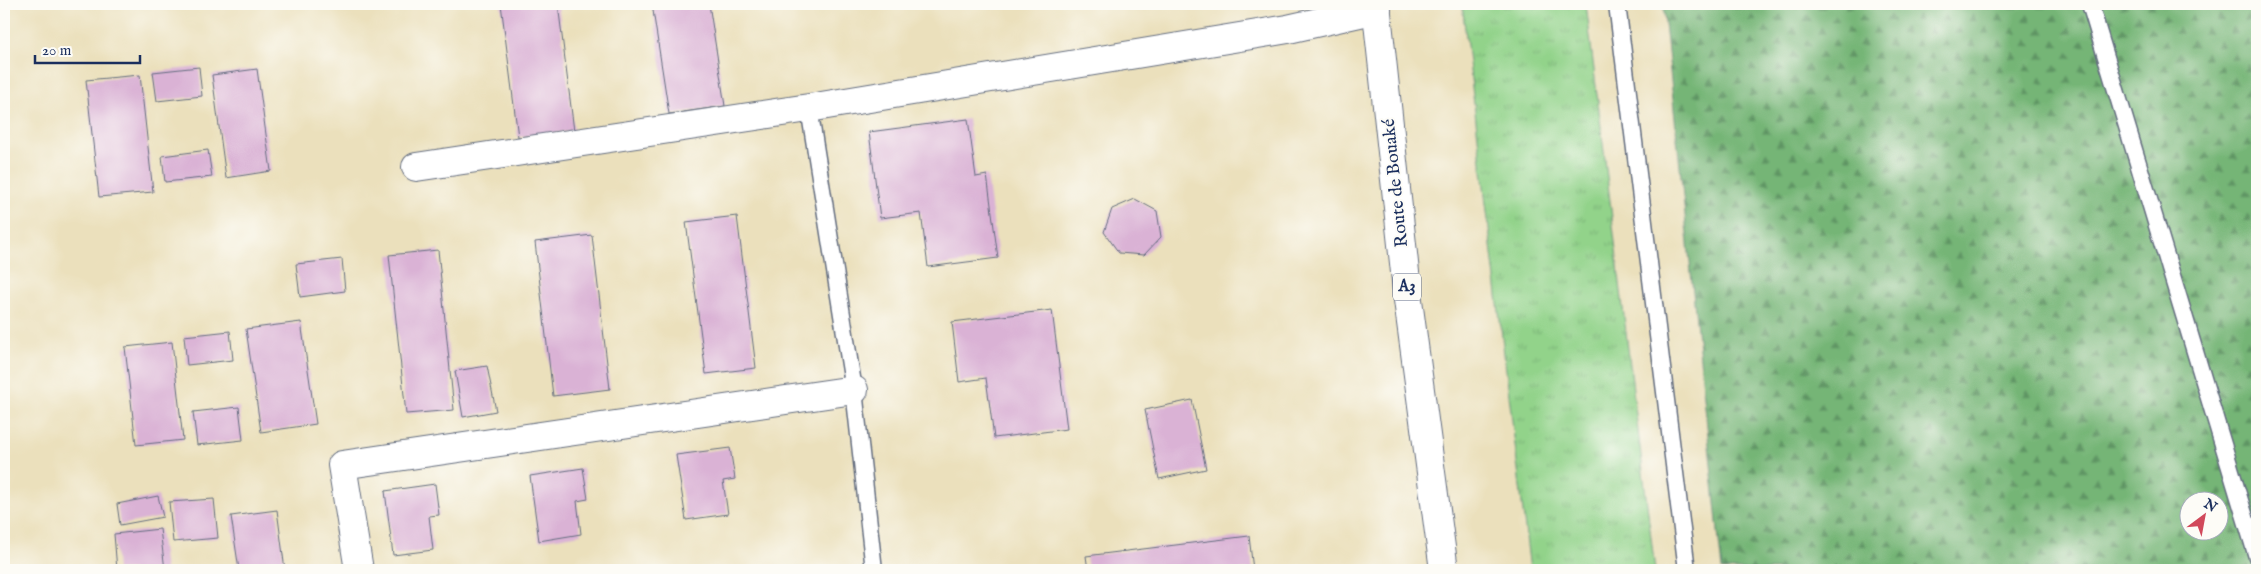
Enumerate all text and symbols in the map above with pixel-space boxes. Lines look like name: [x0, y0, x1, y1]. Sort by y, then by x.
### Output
scale bar: [35, 32, 140, 64]
text: 20 m: [42, 41, 72, 60]
street label: Route de Bouaké: [1378, 118, 1414, 248]
road number: A3: [1393, 274, 1421, 300]
north arrow: [2178, 492, 2228, 542]
text: N: [2200, 494, 2220, 517]

